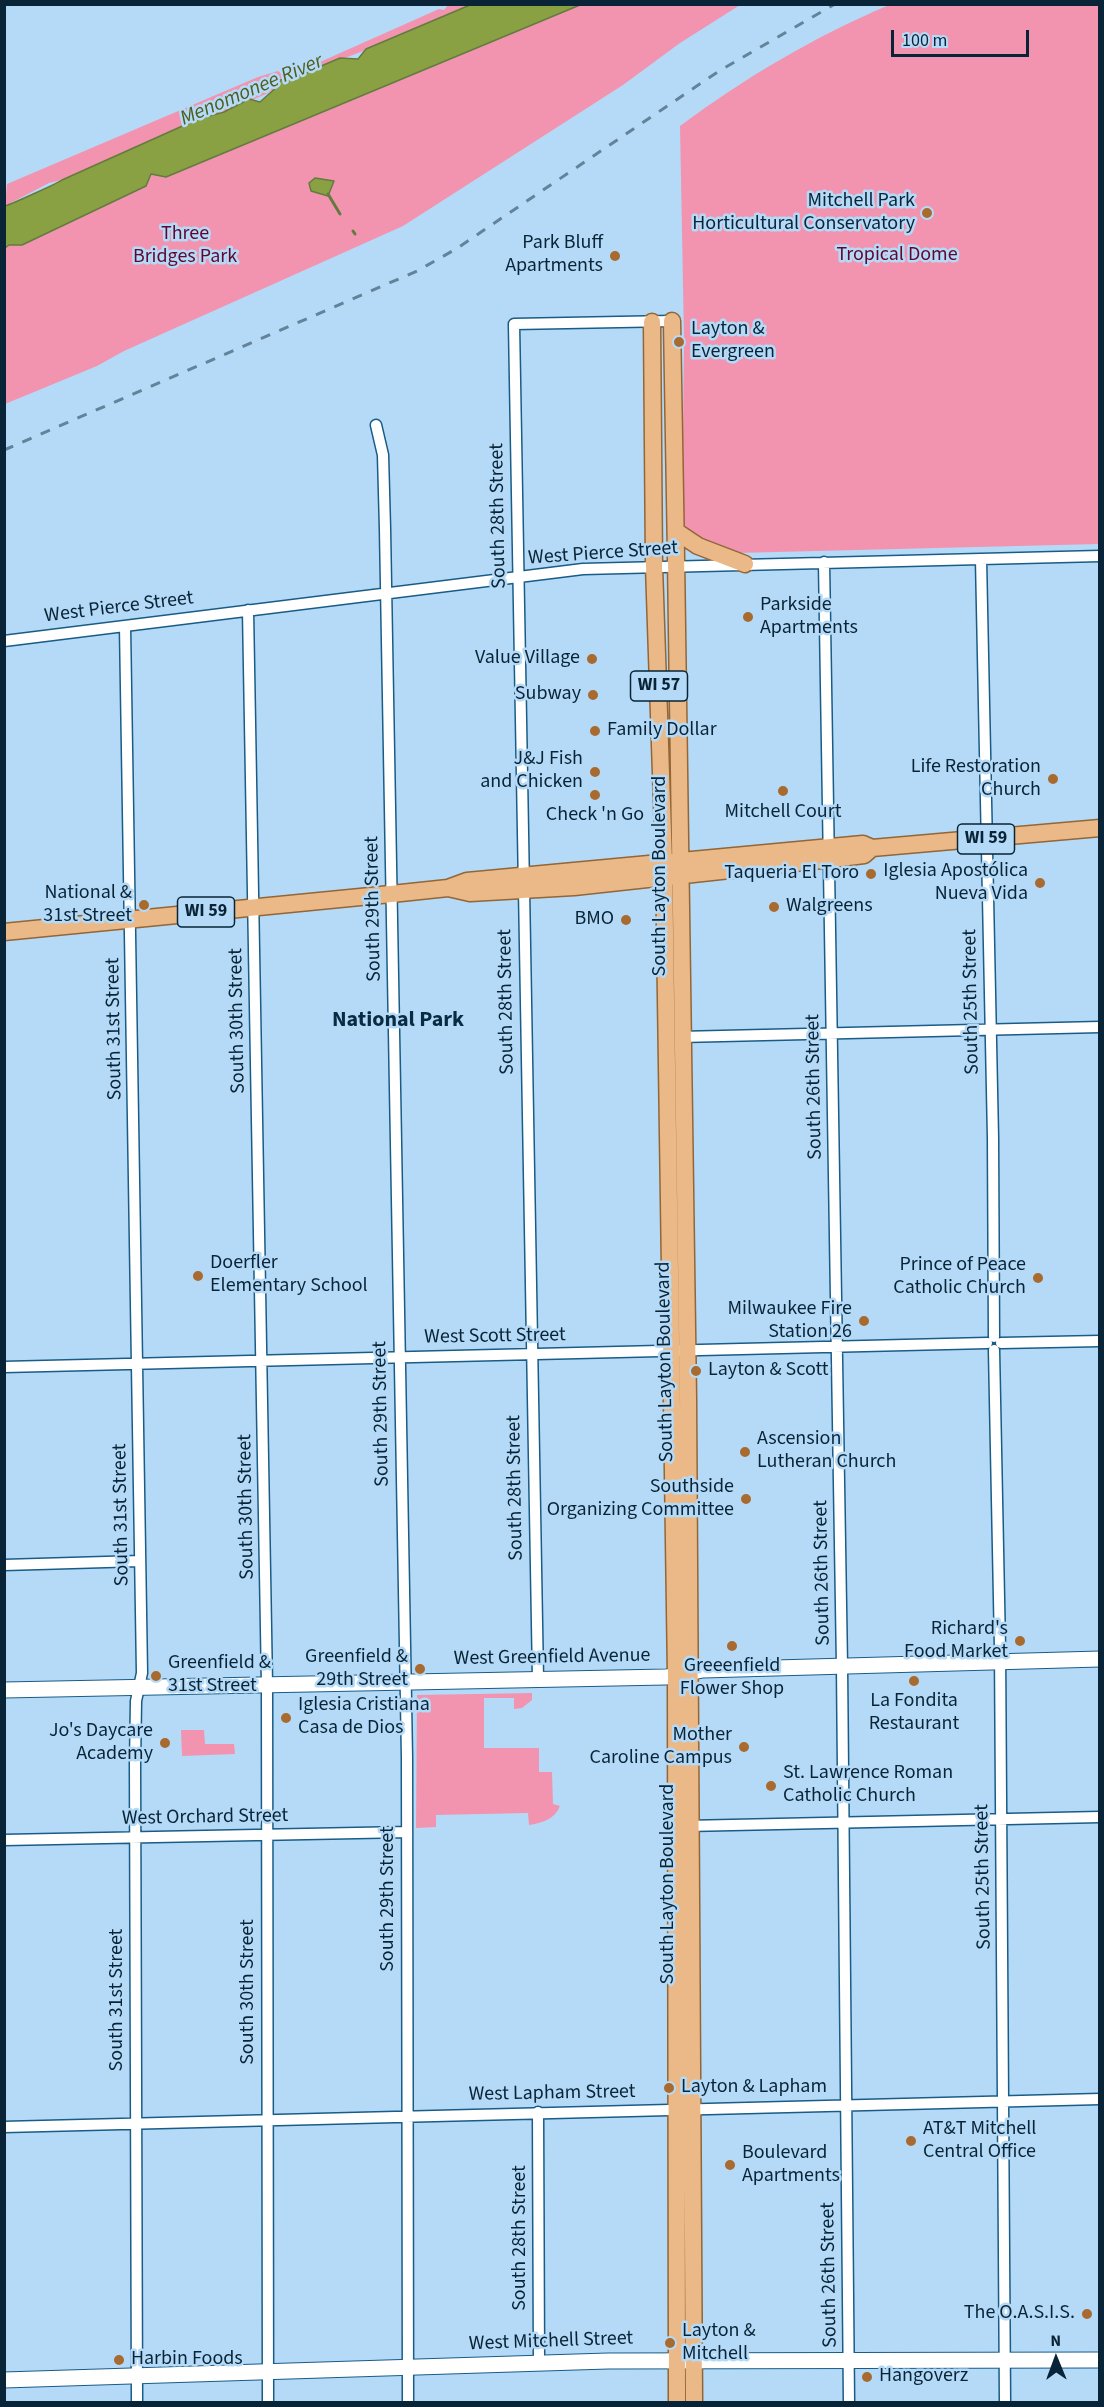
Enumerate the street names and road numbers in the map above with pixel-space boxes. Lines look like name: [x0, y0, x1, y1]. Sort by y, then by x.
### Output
street label: South 28th Street: [486, 443, 512, 589]
street label: West Pierce Street: [527, 537, 679, 571]
street label: West Pierce Street: [43, 587, 195, 629]
road number: WI 57: [630, 671, 688, 701]
street label: South Layton Boulevard: [649, 776, 673, 976]
road number: WI 59: [958, 824, 1014, 854]
street label: South 29th Street: [361, 836, 387, 982]
road number: WI 59: [178, 897, 234, 927]
street label: South 28th Street: [494, 929, 520, 1075]
street label: South 25th Street: [959, 929, 985, 1075]
street label: South 30th Street: [225, 948, 251, 1094]
street label: South 31st Street: [102, 957, 128, 1101]
street label: South 26th Street: [802, 1014, 828, 1160]
street label: South Layton Boulevard: [652, 1261, 680, 1463]
street label: West Scott Street: [424, 1324, 566, 1350]
street label: South 29th Street: [369, 1341, 395, 1487]
street label: South 28th Street: [503, 1415, 529, 1561]
street label: South 30th Street: [234, 1434, 260, 1580]
street label: South 31st Street: [109, 1443, 135, 1587]
street label: South 26th Street: [810, 1500, 836, 1646]
street label: West Greenfield Avenue: [453, 1644, 651, 1672]
street label: South Layton Boulevard: [657, 1784, 681, 1984]
street label: South 25th Street: [971, 1804, 997, 1950]
street label: West Orchard Street: [122, 1805, 288, 1831]
street label: South 29th Street: [377, 1826, 401, 1972]
street label: South 30th Street: [237, 1919, 261, 2065]
street label: South 31st Street: [106, 1929, 130, 2071]
street label: West Lapham Street: [468, 2081, 636, 2107]
street label: South 28th Street: [509, 2165, 533, 2311]
street label: South 26th Street: [817, 2202, 843, 2348]
street label: West Mitchell Street: [468, 2327, 634, 2357]

